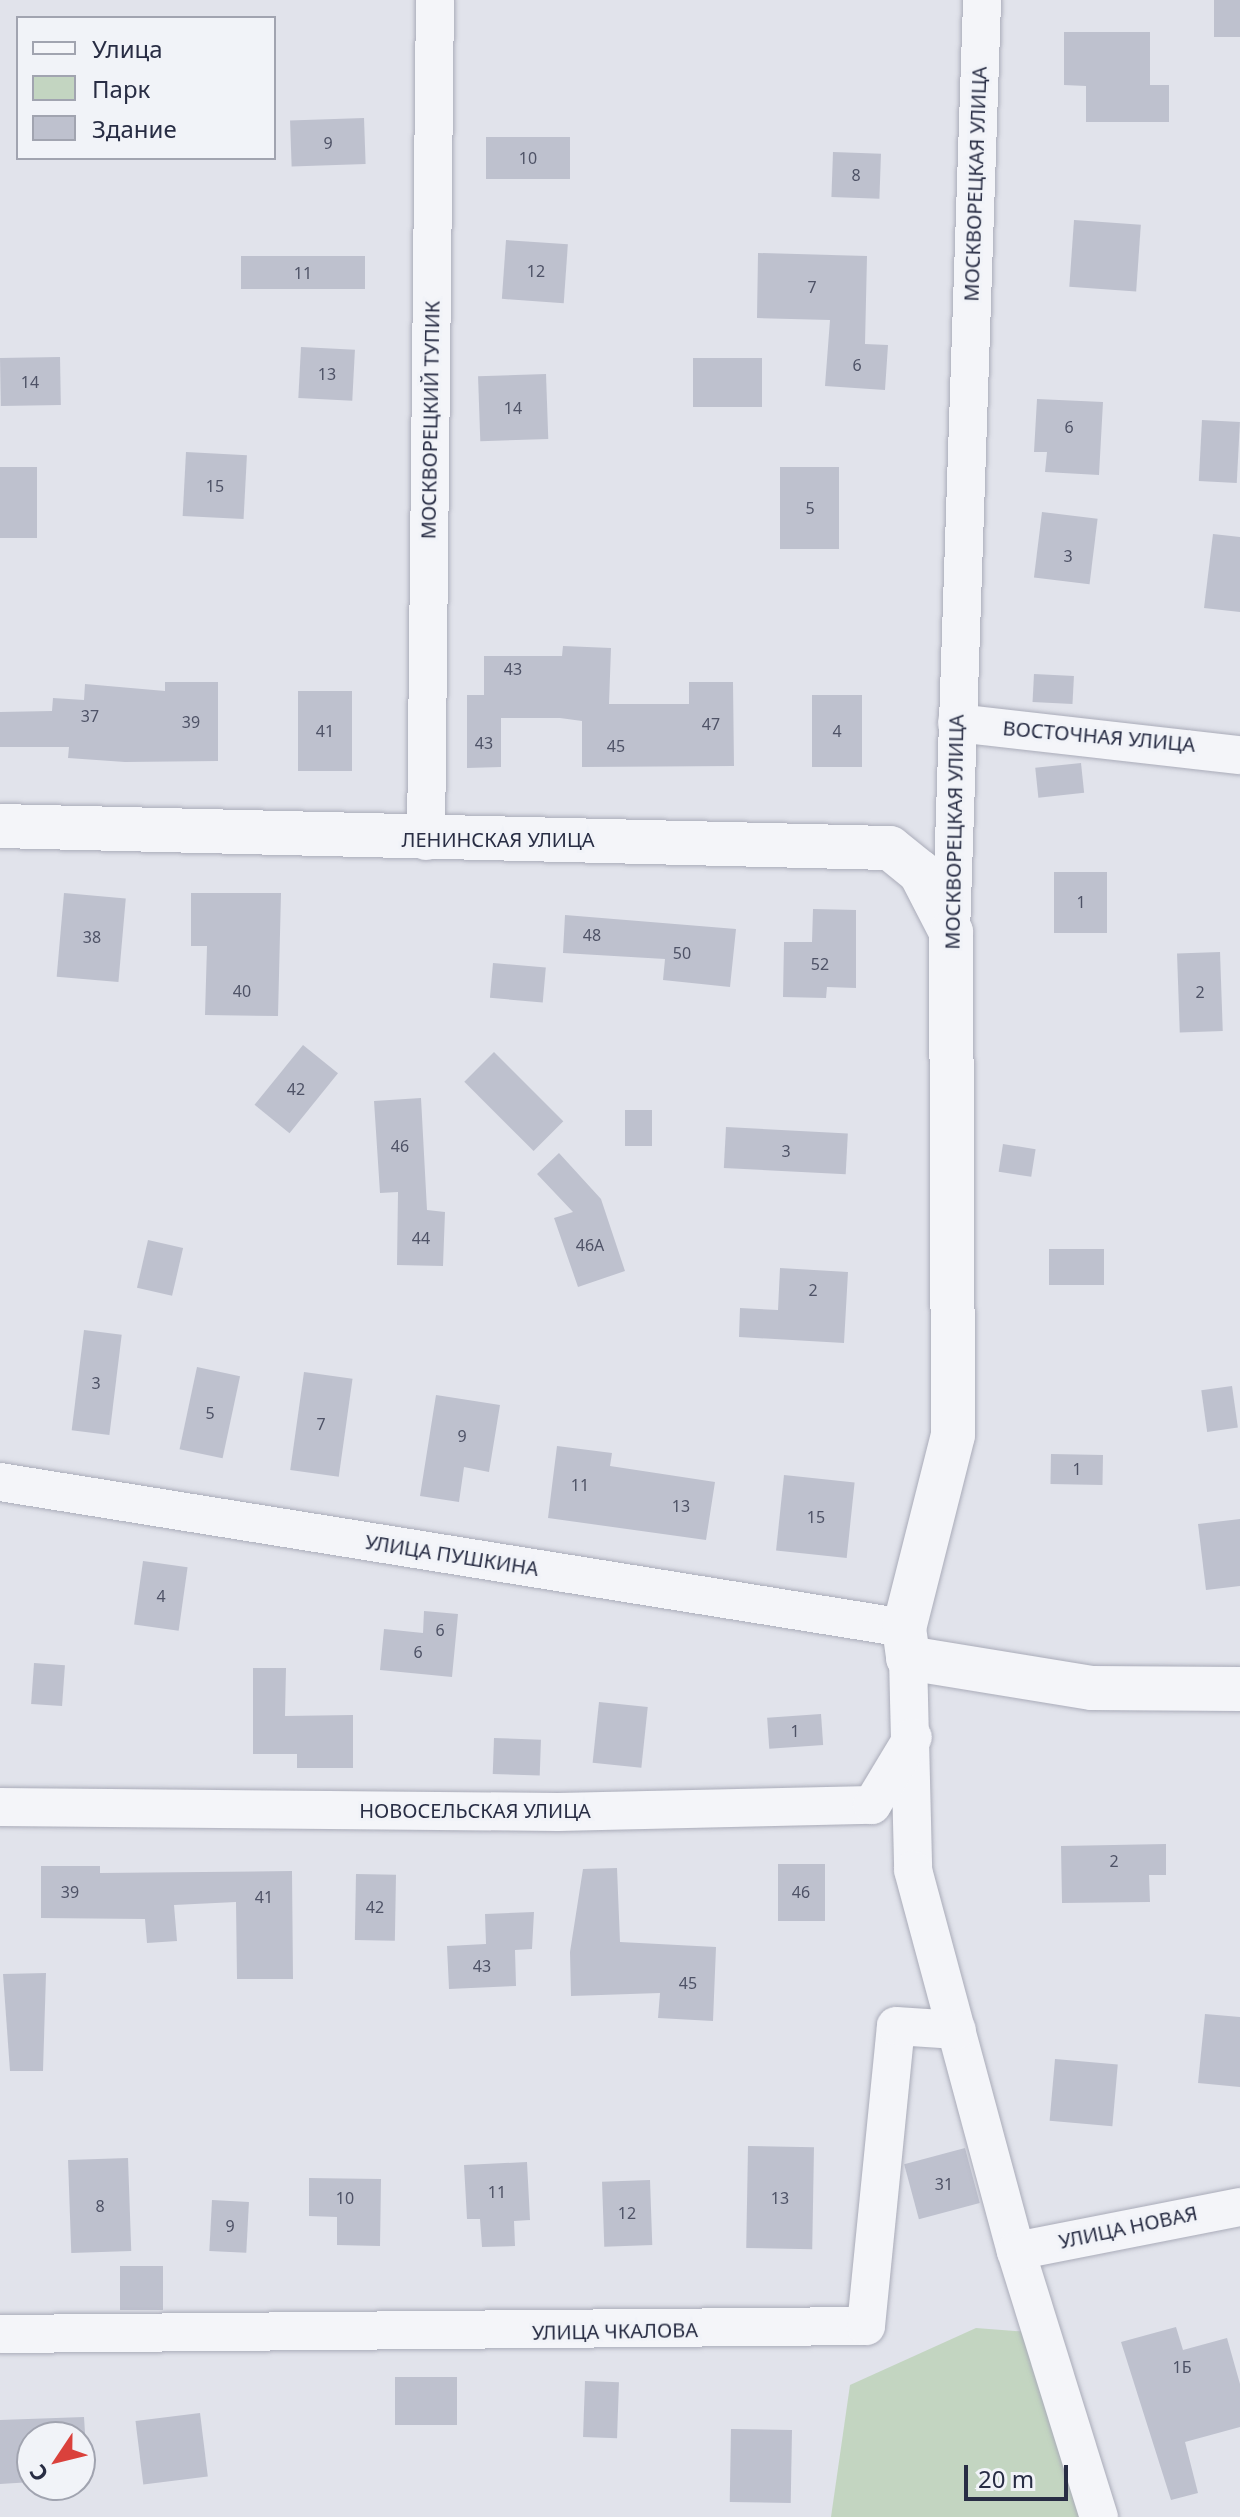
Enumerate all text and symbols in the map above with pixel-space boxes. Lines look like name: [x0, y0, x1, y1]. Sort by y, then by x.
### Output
legend: [16, 16, 276, 160]
text: Улица: [92, 32, 163, 65]
street label: МОСКВОРЕЦКАЯ УЛИЦА: [959, 66, 991, 302]
text: Парк: [92, 72, 150, 105]
text: Здание: [92, 112, 177, 145]
house number: 9: [323, 133, 333, 153]
house number: 10: [519, 148, 537, 168]
house number: 8: [851, 165, 861, 185]
house number: 12: [527, 261, 545, 281]
house number: 11: [294, 263, 312, 283]
house number: 7: [807, 277, 817, 297]
street label: МОСКВОРЕЦКИЙ ТУПИК: [416, 301, 444, 539]
house number: 6: [852, 355, 862, 375]
house number: 13: [318, 364, 336, 384]
house number: 14: [21, 372, 39, 392]
house number: 14: [504, 398, 522, 418]
house number: 6: [1064, 417, 1074, 437]
house number: 15: [206, 476, 224, 496]
house number: 5: [805, 498, 815, 518]
house number: 3: [1063, 546, 1073, 566]
house number: 43: [504, 659, 522, 679]
house number: 37: [81, 706, 99, 726]
house number: 39: [182, 712, 200, 732]
house number: 47: [702, 714, 720, 734]
street label: МОСКВОРЕЦКАЯ УЛИЦА: [940, 714, 968, 950]
street label: ВОСТОЧНАЯ УЛИЦА: [1002, 716, 1196, 756]
house number: 41: [316, 721, 334, 741]
house number: 4: [832, 721, 842, 741]
house number: 43: [475, 733, 493, 753]
house number: 45: [607, 736, 625, 756]
street label: ЛЕНИНСКАЯ УЛИЦА: [401, 827, 595, 851]
house number: 1: [1076, 892, 1086, 912]
house number: 48: [583, 925, 601, 945]
house number: 38: [83, 927, 101, 947]
house number: 50: [673, 943, 691, 963]
house number: 52: [811, 954, 829, 974]
house number: 40: [233, 981, 251, 1001]
house number: 2: [1195, 982, 1205, 1002]
house number: 42: [287, 1079, 305, 1099]
house number: 46: [391, 1136, 409, 1156]
house number: 3: [781, 1141, 791, 1161]
house number: 44: [412, 1228, 430, 1248]
house number: 46А: [576, 1235, 604, 1255]
house number: 2: [808, 1280, 818, 1300]
house number: 3: [91, 1373, 101, 1393]
house number: 5: [205, 1403, 215, 1423]
house number: 7: [316, 1414, 326, 1434]
house number: 9: [457, 1426, 467, 1446]
house number: 1: [1072, 1459, 1082, 1479]
house number: 11: [571, 1475, 589, 1495]
house number: 13: [672, 1496, 690, 1516]
house number: 15: [807, 1507, 825, 1527]
street label: УЛИЦА ПУШКИНА: [364, 1529, 540, 1581]
house number: 4: [156, 1586, 166, 1606]
house number: 6: [435, 1620, 445, 1640]
house number: 6: [413, 1642, 423, 1662]
house number: 1: [790, 1721, 800, 1741]
street label: НОВОСЕЛЬСКАЯ УЛИЦА: [359, 1798, 591, 1822]
house number: 2: [1109, 1851, 1119, 1871]
house number: 39: [61, 1882, 79, 1902]
house number: 46: [792, 1882, 810, 1902]
house number: 41: [255, 1887, 273, 1907]
house number: 42: [366, 1897, 384, 1917]
house number: 43: [473, 1956, 491, 1976]
house number: 45: [679, 1973, 697, 1993]
house number: 31: [935, 2174, 953, 2194]
house number: 11: [488, 2182, 506, 2202]
house number: 10: [336, 2188, 354, 2208]
house number: 13: [771, 2188, 789, 2208]
house number: 8: [95, 2196, 105, 2216]
street label: УЛИЦА НОВАЯ: [1057, 2201, 1199, 2253]
house number: 12: [618, 2203, 636, 2223]
house number: 9: [225, 2216, 235, 2236]
street label: УЛИЦА ЧКАЛОВА: [532, 2318, 698, 2344]
house number: 1Б: [1173, 2357, 1191, 2377]
north arrow: [16, 2421, 96, 2501]
scale bar: [968, 2449, 1072, 2499]
text: С: [22, 2459, 54, 2488]
text: 20 m: [978, 2462, 1034, 2495]

